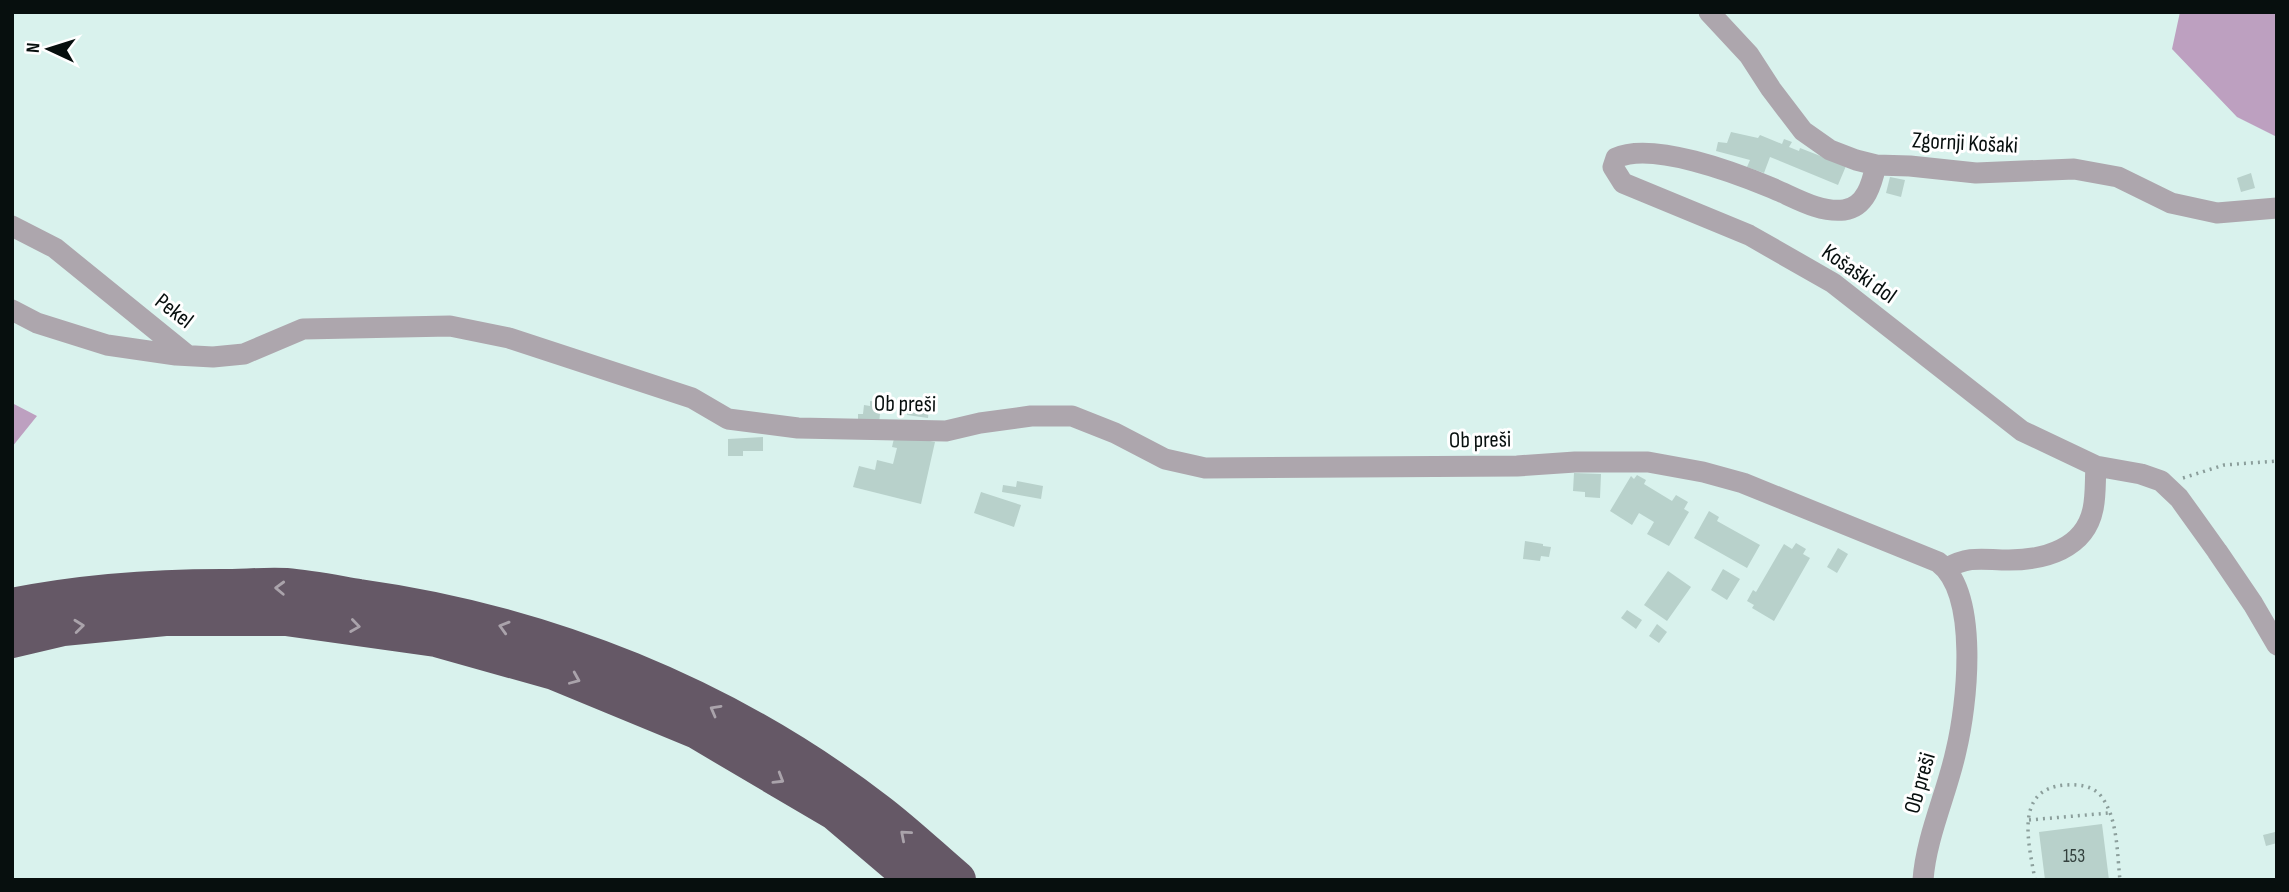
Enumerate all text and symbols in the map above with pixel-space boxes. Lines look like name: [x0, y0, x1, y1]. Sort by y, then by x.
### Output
north arrow: [14, 14, 84, 84]
text: N: [22, 42, 45, 54]
street label: Zgornji Košaki: [1911, 126, 2019, 160]
street label: Košaški dol: [1816, 238, 1902, 310]
street label: Pekel: [149, 287, 199, 335]
street label: Ob preši: [874, 389, 936, 419]
street label: Ob preši: [1449, 425, 1511, 455]
one-way arrow: [275, 580, 285, 596]
one-way arrow: [73, 618, 85, 633]
one-way arrow: [349, 619, 360, 634]
one-way arrow: [498, 621, 510, 636]
one-way arrow: [568, 671, 580, 685]
one-way arrow: [710, 705, 723, 718]
street label: Ob preši: [1898, 749, 1942, 817]
one-way arrow: [772, 770, 785, 783]
one-way arrow: [900, 831, 913, 843]
house number: 153: [2063, 845, 2085, 868]

